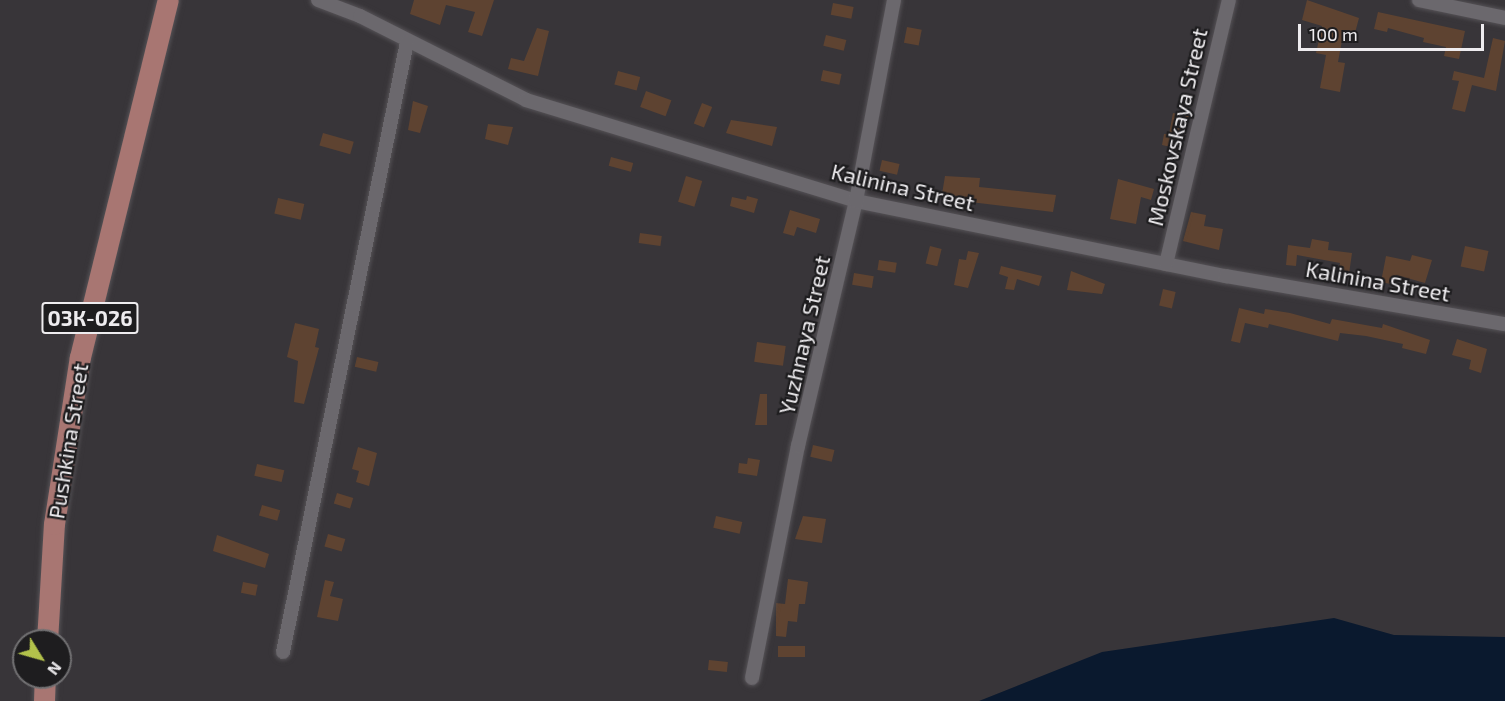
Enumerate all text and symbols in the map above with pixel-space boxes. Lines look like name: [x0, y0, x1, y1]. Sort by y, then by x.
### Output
scale bar: [1301, 12, 1487, 50]
text: 100 m: [1309, 23, 1358, 45]
street label: Moskovskaya Street: [1141, 26, 1213, 228]
street label: Kalinina Street: [829, 158, 977, 216]
street label: Yuzhnaya Street: [773, 253, 835, 417]
street label: Kalinina Street: [1304, 255, 1452, 307]
road number: 03К-026: [40, 300, 140, 336]
street label: Pushkina Street: [43, 361, 93, 521]
north arrow: [12, 629, 72, 689]
text: N: [44, 659, 66, 679]

